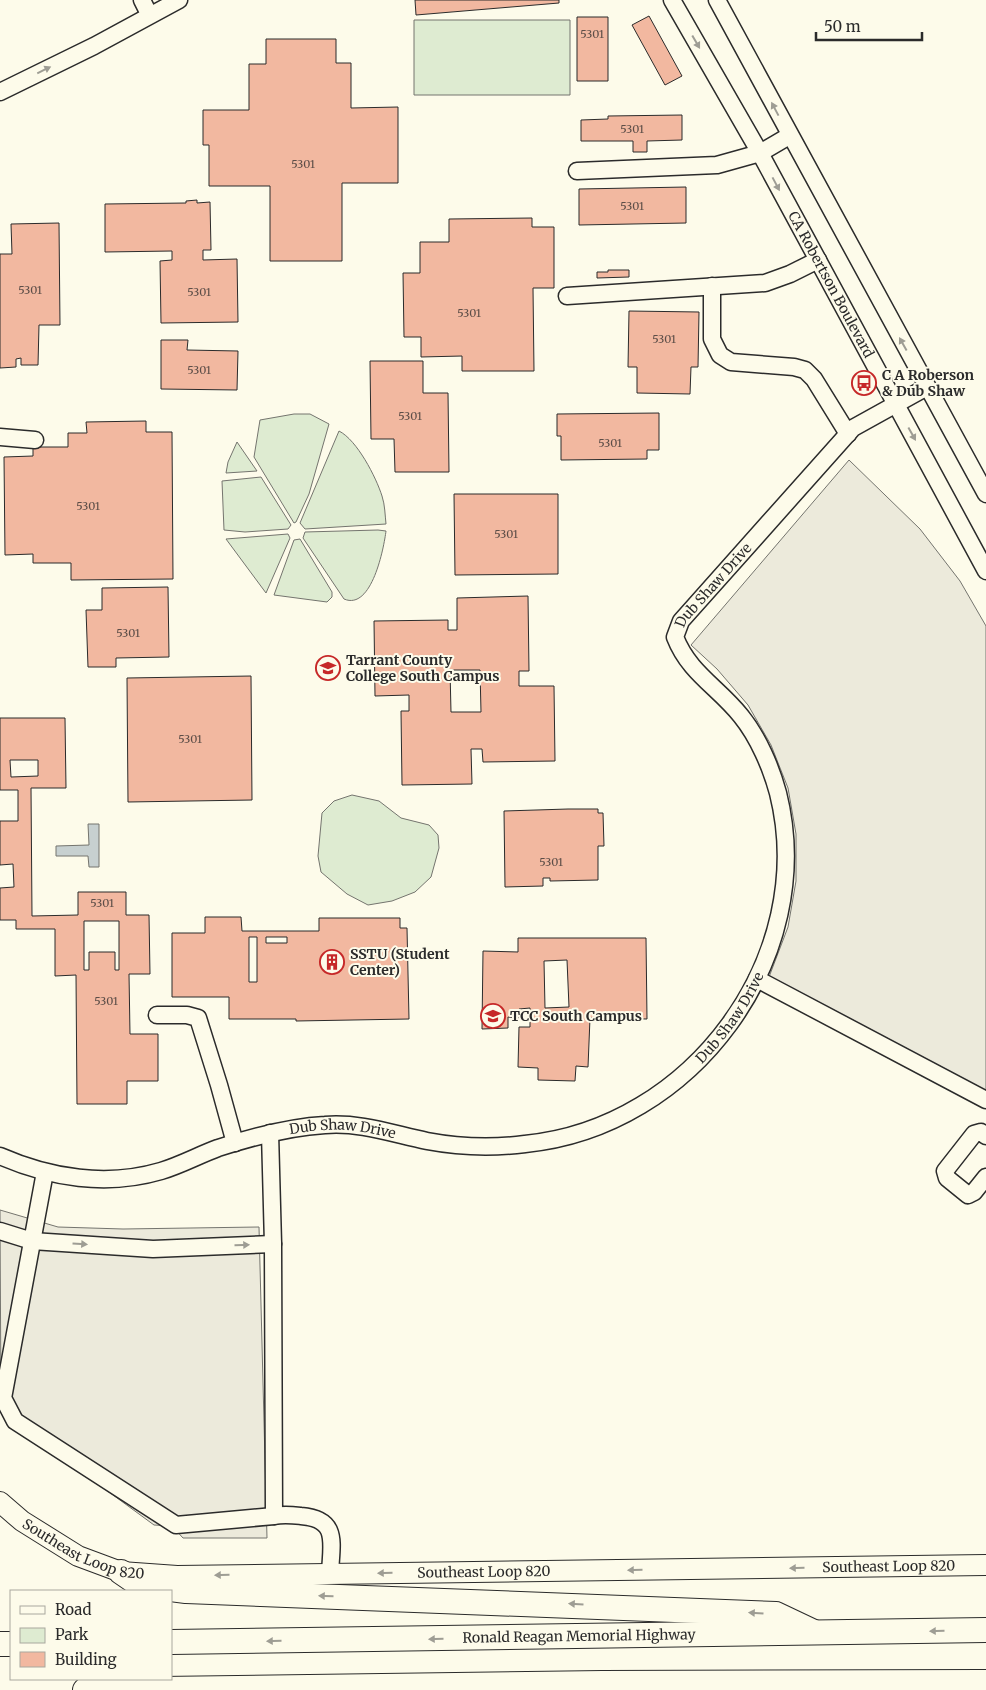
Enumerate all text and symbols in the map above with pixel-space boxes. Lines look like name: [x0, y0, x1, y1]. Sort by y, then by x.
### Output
scale bar: [816, 10, 922, 42]
text: 50 m: [824, 17, 861, 36]
house number: 5301: [580, 27, 604, 41]
one-way arrow: [692, 35, 700, 50]
one-way arrow: [37, 66, 51, 74]
one-way arrow: [771, 102, 779, 117]
house number: 5301: [620, 122, 644, 136]
house number: 5301: [291, 157, 315, 171]
one-way arrow: [772, 176, 780, 191]
house number: 5301: [620, 199, 644, 213]
street label: CA Robertson Boulevard: [784, 208, 878, 361]
house number: 5301: [18, 283, 42, 297]
house number: 5301: [187, 285, 211, 299]
house number: 5301: [457, 306, 481, 320]
house number: 5301: [652, 332, 676, 346]
one-way arrow: [899, 337, 907, 351]
house number: 5301: [187, 363, 211, 377]
place label: C A Roberson & Dub Shaw: [882, 366, 975, 400]
bus stop icon: C A Roberson & Dub Shaw: [851, 370, 877, 396]
house number: 5301: [398, 409, 422, 423]
one-way arrow: [907, 428, 916, 441]
house number: 5301: [598, 436, 622, 450]
house number: 5301: [76, 499, 100, 513]
house number: 5301: [494, 527, 518, 541]
street label: Dub Shaw Drive: [671, 539, 755, 630]
house number: 5301: [116, 626, 140, 640]
place label: Tarrant County College South Campus: [346, 651, 500, 685]
school or university icon: Tarrant County College South Campus: [315, 655, 341, 681]
house number: 5301: [178, 732, 202, 746]
house number: 5301: [539, 855, 563, 869]
house number: 5301: [90, 896, 114, 910]
place label: SSTU (Student Center): [350, 945, 450, 979]
building icon: SSTU (Student Center): [319, 949, 345, 975]
street label: Dub Shaw Drive: [692, 969, 768, 1067]
house number: 5301: [94, 994, 118, 1008]
school or university icon: TCC South Campus: [480, 1003, 506, 1029]
place label: TCC South Campus: [510, 1007, 642, 1025]
street label: Dub Shaw Drive: [288, 1115, 398, 1142]
one-way arrow: [72, 1240, 88, 1248]
one-way arrow: [235, 1240, 251, 1248]
street label: Southeast Loop 820: [19, 1515, 145, 1583]
street label: Southeast Loop 820: [822, 1556, 955, 1576]
street label: Southeast Loop 820: [417, 1562, 551, 1582]
one-way arrow: [789, 1564, 805, 1572]
one-way arrow: [627, 1566, 643, 1574]
one-way arrow: [377, 1569, 393, 1577]
one-way arrow: [214, 1571, 230, 1579]
legend: [10, 1590, 172, 1680]
one-way arrow: [318, 1591, 334, 1599]
text: Road: [55, 1600, 91, 1619]
one-way arrow: [568, 1600, 584, 1608]
one-way arrow: [748, 1608, 764, 1616]
text: Park: [55, 1625, 89, 1644]
street label: Ronald Reagan Memorial Highway: [462, 1625, 696, 1647]
one-way arrow: [929, 1627, 945, 1635]
one-way arrow: [428, 1635, 444, 1643]
one-way arrow: [265, 1637, 281, 1645]
text: Building: [55, 1650, 117, 1669]

